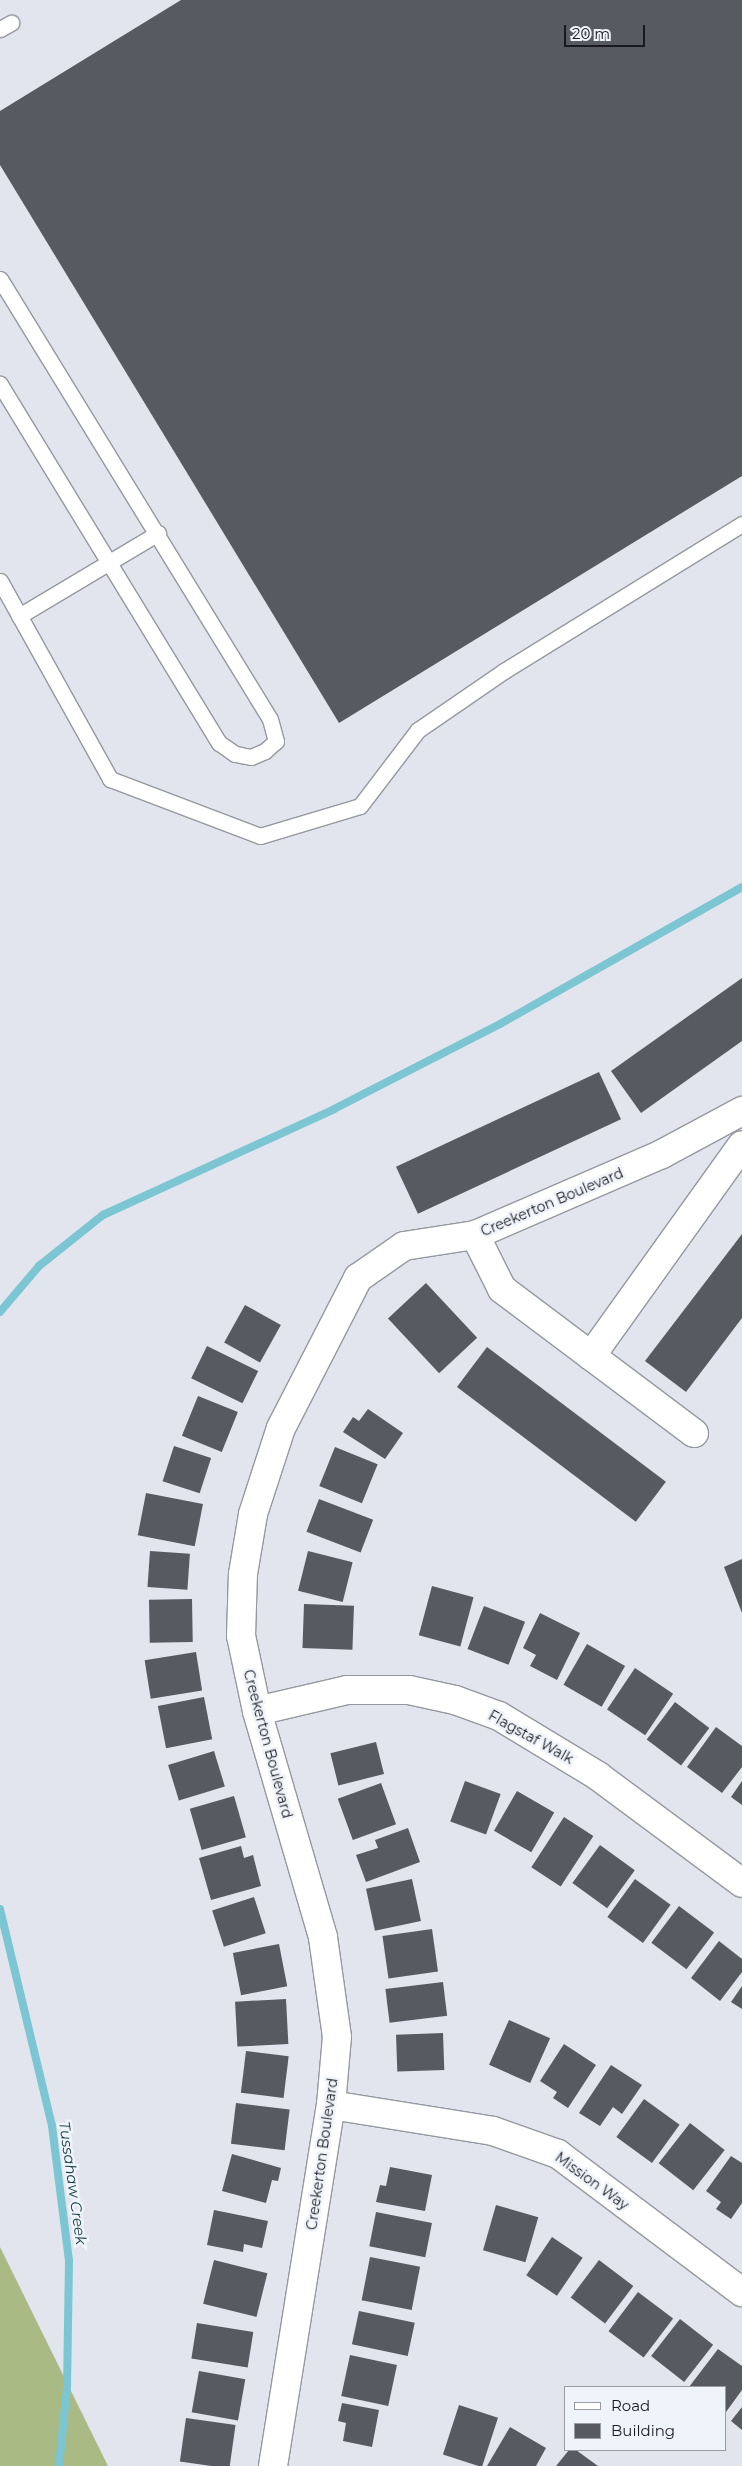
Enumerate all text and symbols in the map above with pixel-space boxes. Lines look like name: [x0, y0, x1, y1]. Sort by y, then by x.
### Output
scale bar: [567, 15, 648, 47]
text: 20 m: [572, 24, 610, 43]
street label: Creekerton Boulevard: [478, 1164, 626, 1240]
street label: Creekerton Boulevard: [240, 1668, 296, 1820]
street label: Flagstaf Walk: [486, 1707, 576, 1767]
street label: Creekerton Boulevard: [303, 2077, 341, 2231]
water label: Tussahaw Creek: [55, 2120, 91, 2246]
street label: Mission Way: [552, 2149, 632, 2213]
legend: [564, 2386, 727, 2451]
text: Road: [611, 2396, 650, 2415]
text: Building: [611, 2421, 675, 2440]

